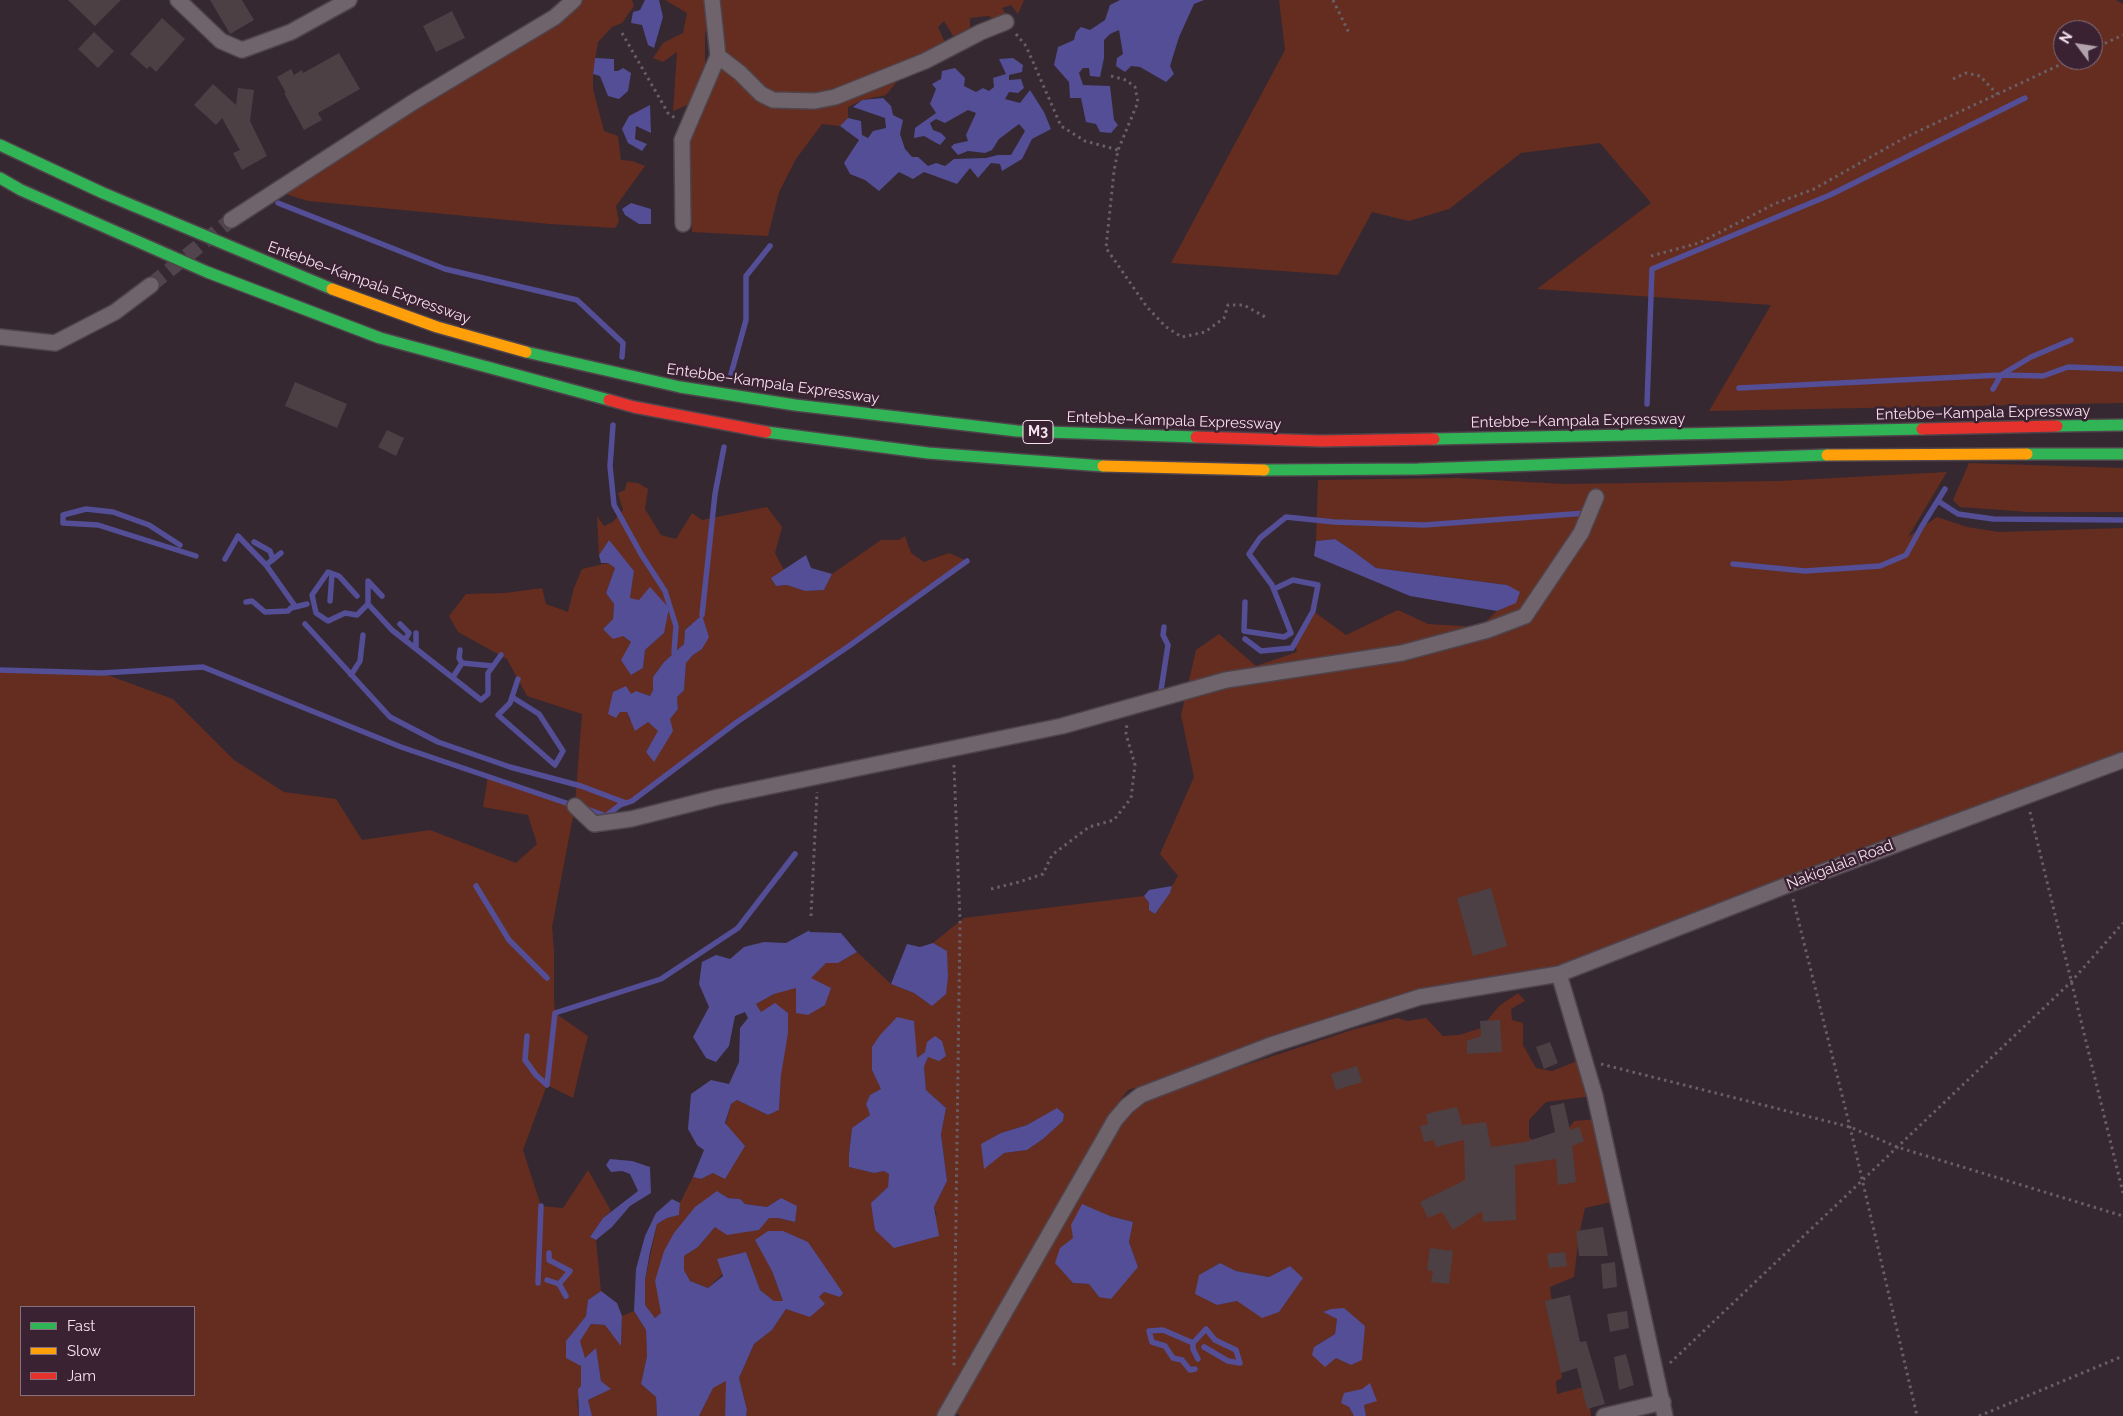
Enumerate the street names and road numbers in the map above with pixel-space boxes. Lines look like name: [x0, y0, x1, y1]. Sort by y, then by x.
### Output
street label: Entebbe–Kampala Expressway: [265, 238, 473, 328]
street label: Entebbe–Kampala Expressway: [665, 360, 881, 408]
street label: Entebbe–Kampala Expressway: [1876, 402, 2090, 424]
street label: Entebbe–Kampala Expressway: [1066, 408, 1282, 434]
street label: Entebbe–Kampala Expressway: [1471, 410, 1685, 432]
road number: M3: [1023, 421, 1053, 444]
street label: Nakigalala Road: [1784, 836, 1896, 894]

